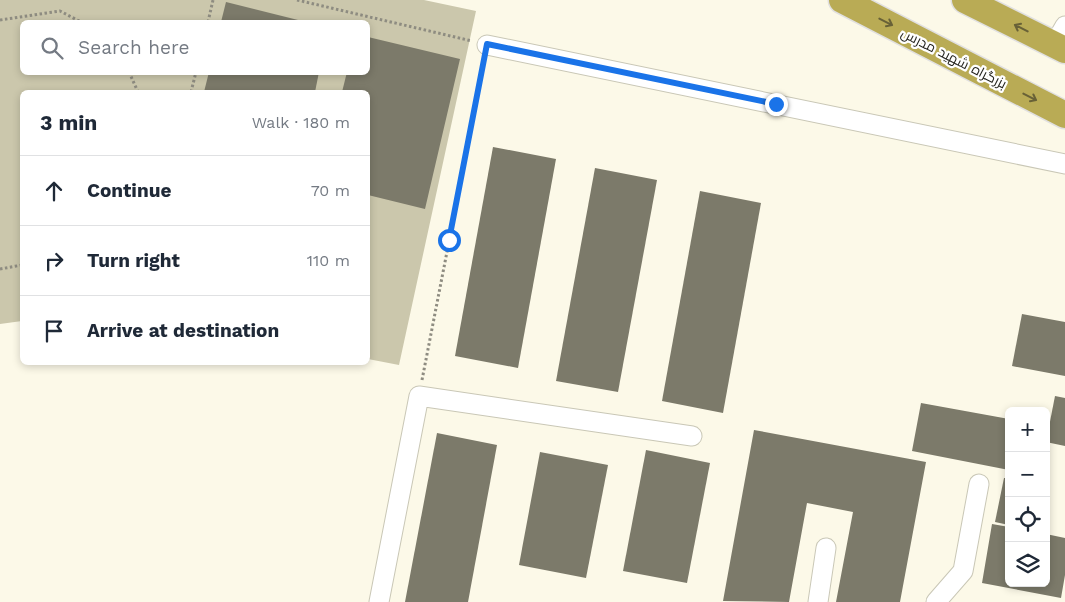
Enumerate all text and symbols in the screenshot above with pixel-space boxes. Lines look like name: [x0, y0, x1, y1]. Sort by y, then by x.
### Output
one-way arrow: [878, 17, 893, 27]
search box: [20, 20, 370, 75]
one-way arrow: [1014, 23, 1029, 33]
street label: بزرگراه شهید مدرس: [899, 24, 1009, 92]
icon: search: [38, 34, 66, 62]
text: Search here: [78, 36, 189, 59]
route end: [765, 93, 788, 116]
one-way arrow: [1022, 93, 1037, 102]
text: 3 min: [40, 110, 97, 135]
text: Walk · 180 m: [252, 113, 350, 132]
icon: ahead: [40, 177, 68, 205]
text: Continue: [87, 179, 171, 202]
text: 70 m: [311, 181, 350, 200]
route start: [438, 229, 461, 252]
icon: right: [40, 247, 68, 275]
text: Turn right: [87, 249, 180, 272]
text: 110 m: [307, 251, 350, 270]
icon: arrive: [40, 317, 68, 345]
text: Arrive at destination: [87, 319, 279, 342]
map controls: [1005, 407, 1050, 587]
button: +: [1005, 407, 1050, 452]
button: −: [1005, 452, 1050, 497]
button: locate: [1005, 497, 1050, 542]
button: layers: [1005, 542, 1050, 587]

